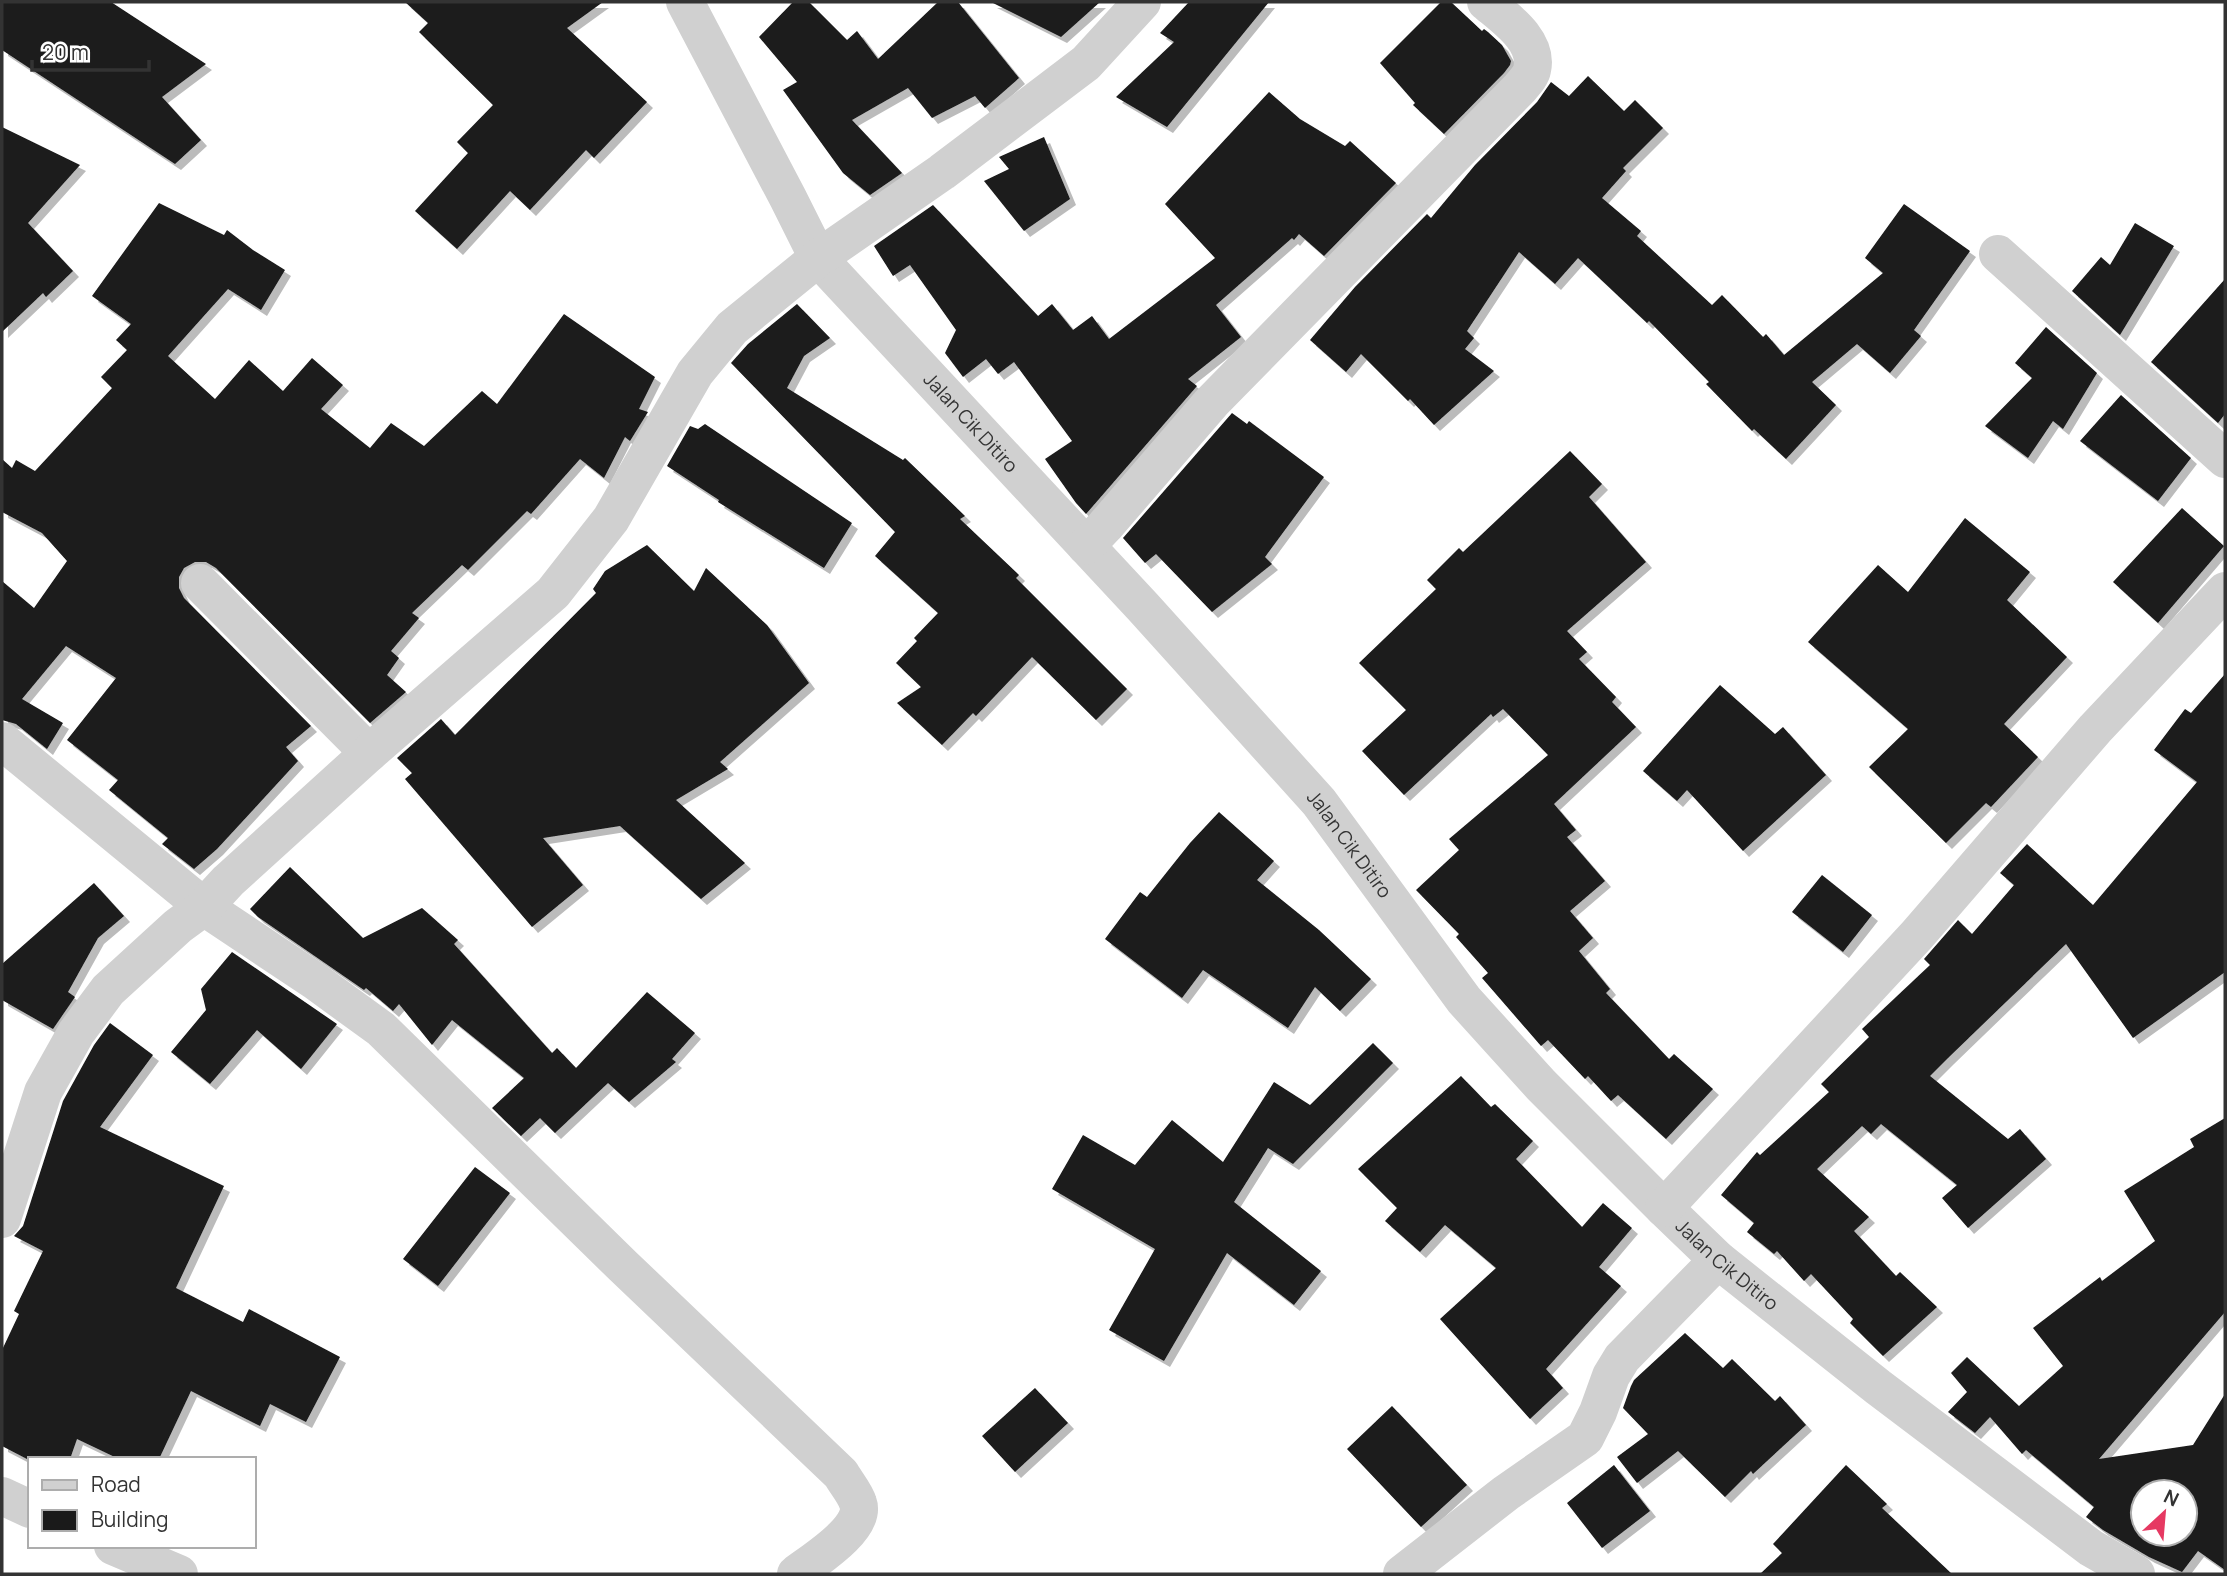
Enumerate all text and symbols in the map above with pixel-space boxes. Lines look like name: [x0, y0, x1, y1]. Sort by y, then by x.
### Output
scale bar: [32, 28, 149, 72]
text: 20 m: [42, 38, 89, 66]
street label: Jalan Cik Ditiro: [918, 367, 1024, 478]
street label: Jalan Cik Ditiro: [1301, 784, 1398, 903]
street label: Jalan Cik Ditiro: [1670, 1213, 1784, 1316]
legend: [28, 1457, 256, 1548]
text: Road: [91, 1470, 141, 1498]
north arrow: [2129, 1478, 2199, 1548]
text: N: [2160, 1483, 2183, 1512]
text: Building: [91, 1505, 168, 1533]

